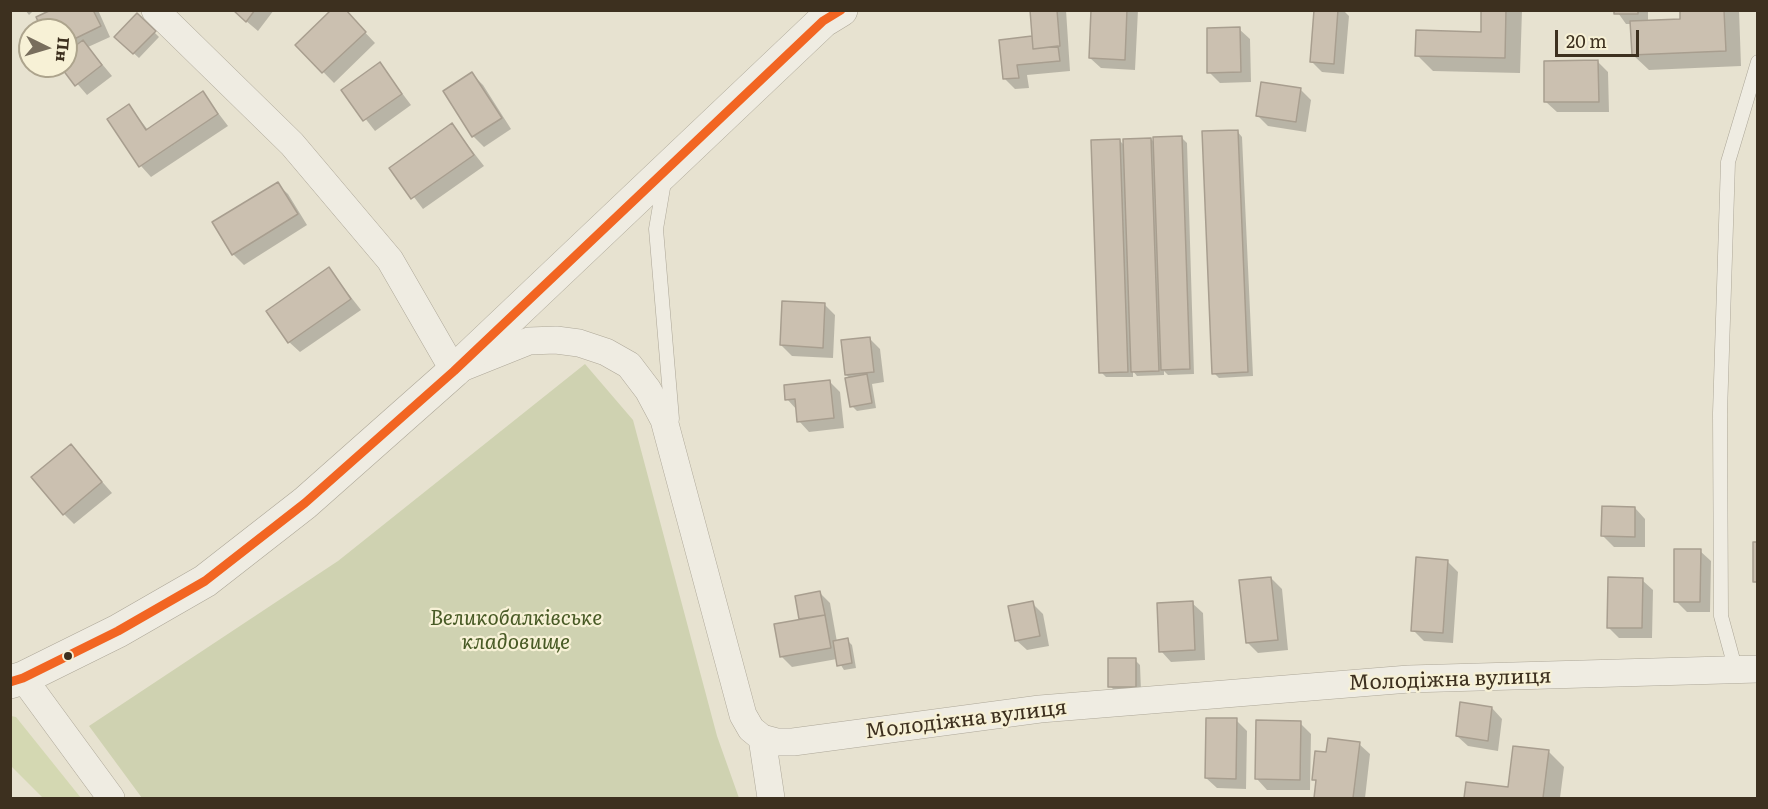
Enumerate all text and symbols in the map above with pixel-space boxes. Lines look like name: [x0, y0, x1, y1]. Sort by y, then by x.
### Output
north arrow: [18, 18, 78, 78]
scale bar: [1558, 18, 1642, 56]
text: 20 m: [1566, 27, 1607, 54]
text: Пн: [51, 36, 77, 63]
park label: Великобалківське кладовище: [430, 606, 602, 656]
unlabelled marker: [62, 650, 74, 662]
street label: Молодіжна вулиця: [1348, 664, 1552, 696]
street label: Молодіжна вулиця: [864, 695, 1068, 745]

